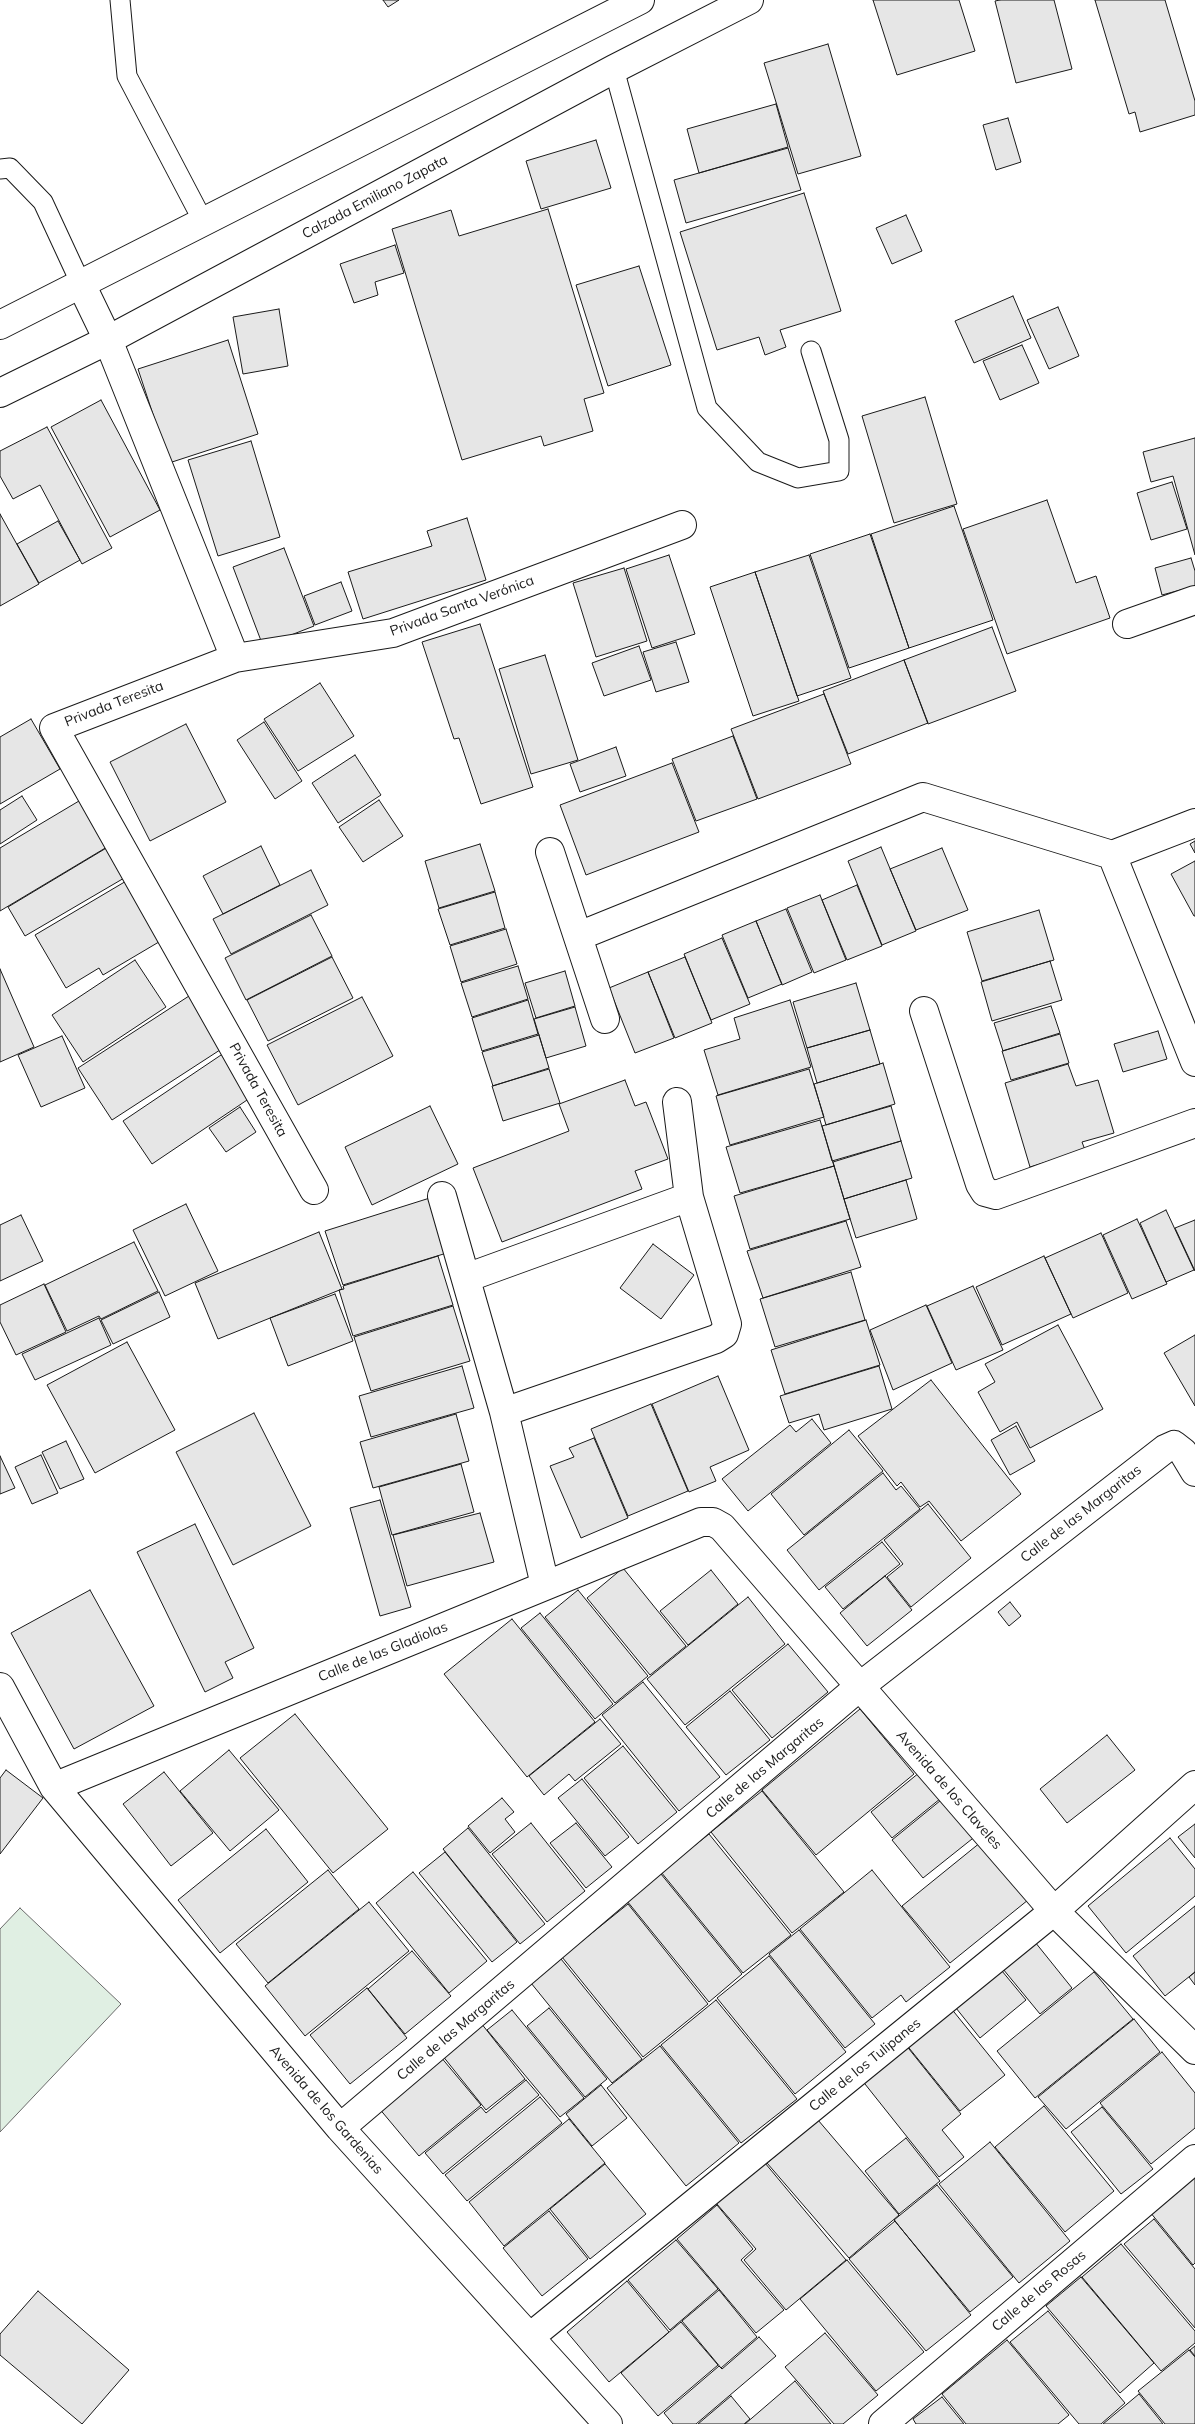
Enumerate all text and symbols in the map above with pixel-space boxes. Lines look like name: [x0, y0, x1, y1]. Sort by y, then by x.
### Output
street label: Calzada Emiliano Zapata: [299, 151, 451, 243]
street label: Privada Santa Verónica: [388, 572, 536, 640]
street label: Privada Teresita: [62, 677, 166, 731]
street label: Privada Teresita: [225, 1040, 291, 1140]
street label: Calle de las Margaritas: [1017, 1462, 1145, 1566]
street label: Calle de las Gladiolas: [316, 1618, 450, 1686]
street label: Calle de las Margaritas: [703, 1714, 827, 1822]
street label: Avenida de los Claveles: [893, 1727, 1005, 1853]
street label: Calle de las Margaritas: [394, 1976, 518, 2084]
street label: Calle de los Tulipanes: [806, 2015, 924, 2115]
street label: Avenida de los Gardenias: [266, 2042, 386, 2178]
street label: Calle de las Rosas: [989, 2247, 1089, 2335]

